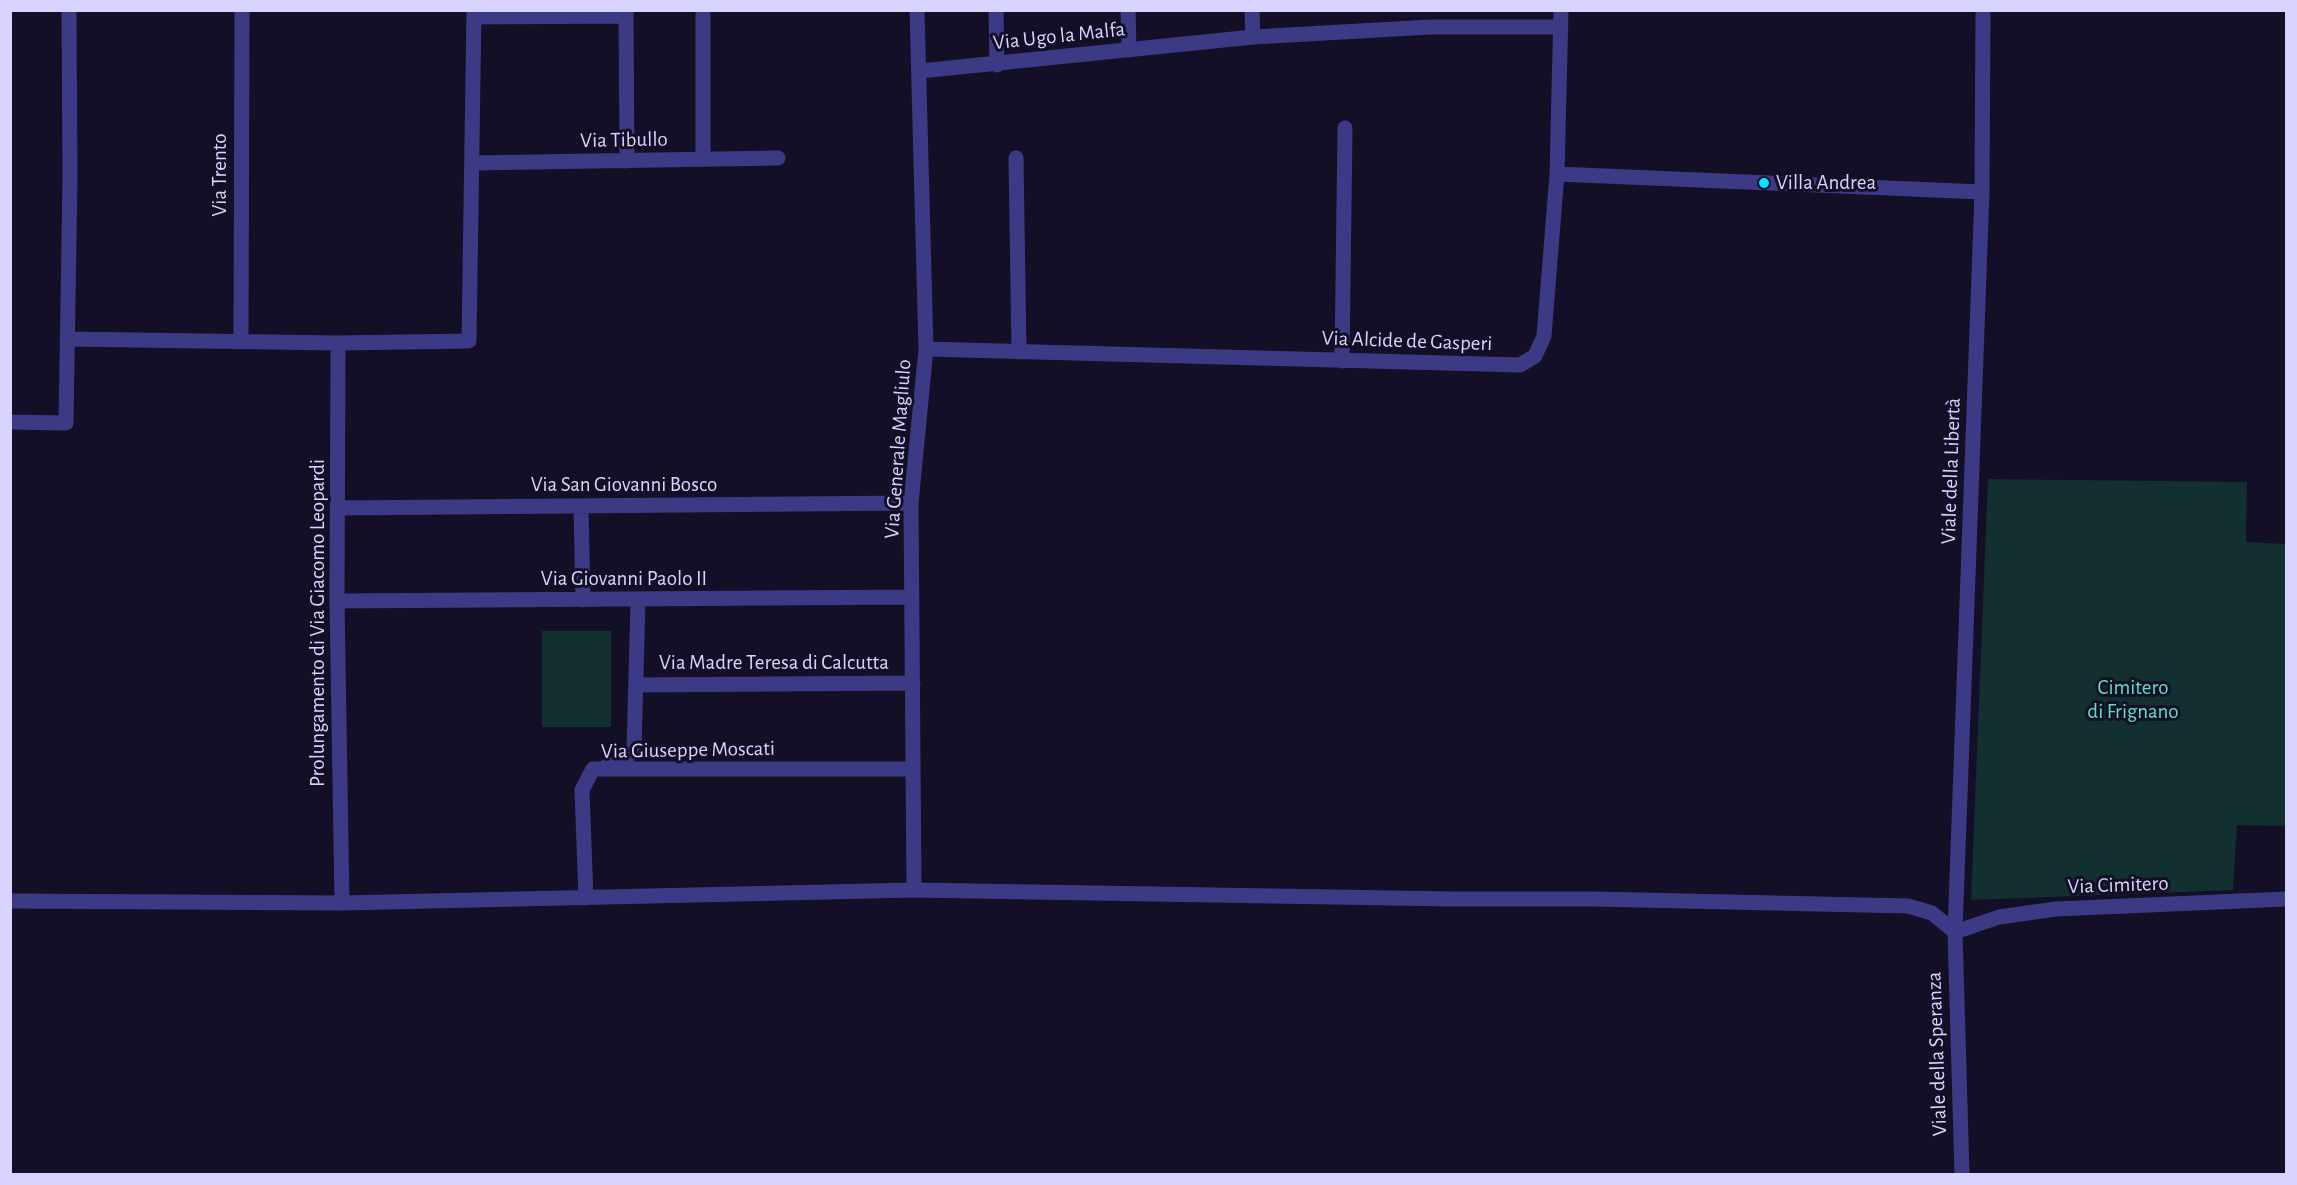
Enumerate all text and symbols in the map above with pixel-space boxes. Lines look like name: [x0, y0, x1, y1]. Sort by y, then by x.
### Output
street label: Via Ugo la Malfa: [992, 17, 1126, 55]
street label: Via Tibullo: [580, 127, 668, 153]
street label: Via Trento: [207, 133, 233, 217]
place label: Villa Andrea: [1776, 170, 1876, 196]
marker: Villa Andrea: [1757, 176, 1771, 190]
street label: Via Alcide de Gasperi: [1321, 325, 1493, 357]
street label: Via Generale Magliulo: [879, 358, 917, 540]
street label: Viale della Libertà: [1936, 397, 1966, 545]
street label: Prolungamento di Via Giacomo Leopardi: [305, 459, 331, 787]
street label: Via San Giovanni Bosco: [531, 472, 717, 498]
street label: Via Giovanni Paolo II: [541, 566, 707, 592]
street label: Via Madre Teresa di Calcutta: [659, 650, 889, 676]
park label: Cimitero di Frignano: [2087, 675, 2179, 725]
street label: Via Giuseppe Moscati: [601, 736, 775, 764]
street label: Via Cimitero: [2067, 871, 2169, 899]
street label: Viale della Speranza: [1922, 971, 1952, 1137]

